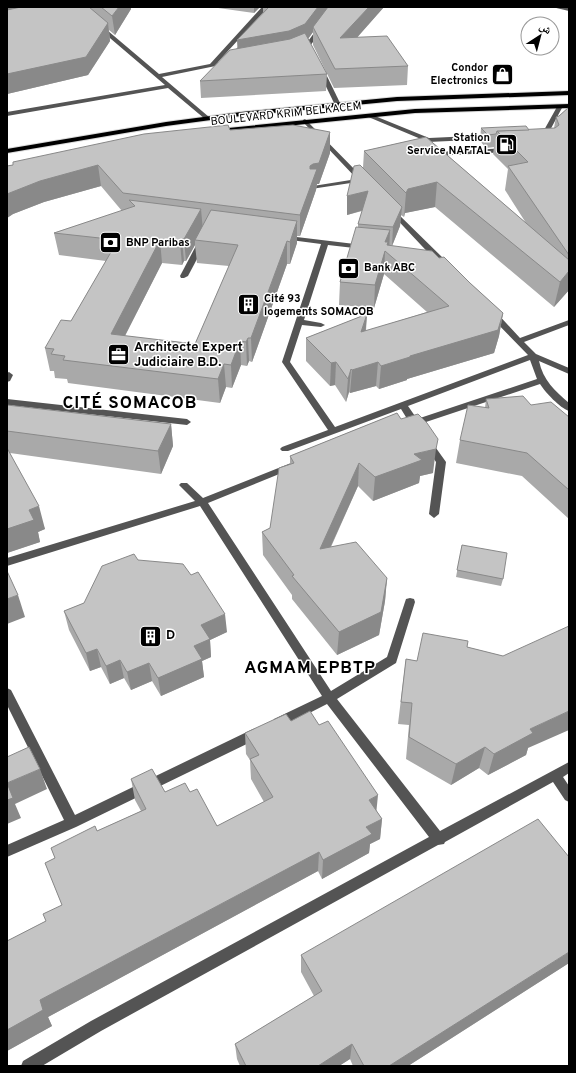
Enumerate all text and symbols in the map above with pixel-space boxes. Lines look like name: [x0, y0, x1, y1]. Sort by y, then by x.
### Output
north arrow: [520, 16, 560, 56]
text: ش: [536, 20, 554, 38]
place label: Condor Electronics: [431, 61, 488, 88]
shop icon: Condor Electronics: [490, 61, 516, 87]
street label: BOULEVARD KRIM BELKACEM: [210, 99, 362, 129]
place label: Station Service NAFTAL: [407, 131, 491, 158]
fuel station icon: Station Service NAFTAL: [493, 131, 519, 157]
bank icon: BNP Paribas: [97, 230, 123, 256]
place label: BNP Paribas: [126, 236, 190, 250]
bank icon: Bank ABC: [336, 255, 362, 281]
place label: Bank ABC: [364, 261, 415, 275]
building icon: Cité 93 logements SOMACOB: [235, 292, 261, 318]
place label: Cité 93 logements SOMACOB: [264, 292, 374, 319]
place label: Architecte Expert Judiciaire B.D.: [134, 340, 243, 371]
office icon: Architecte Expert Judiciaire B.D.: [105, 342, 131, 368]
district label: CITÉ SOMACOB: [63, 392, 198, 415]
building icon: D: [138, 623, 164, 649]
place label: D: [166, 628, 175, 644]
district label: AGMAM EPBTP: [244, 658, 376, 680]

